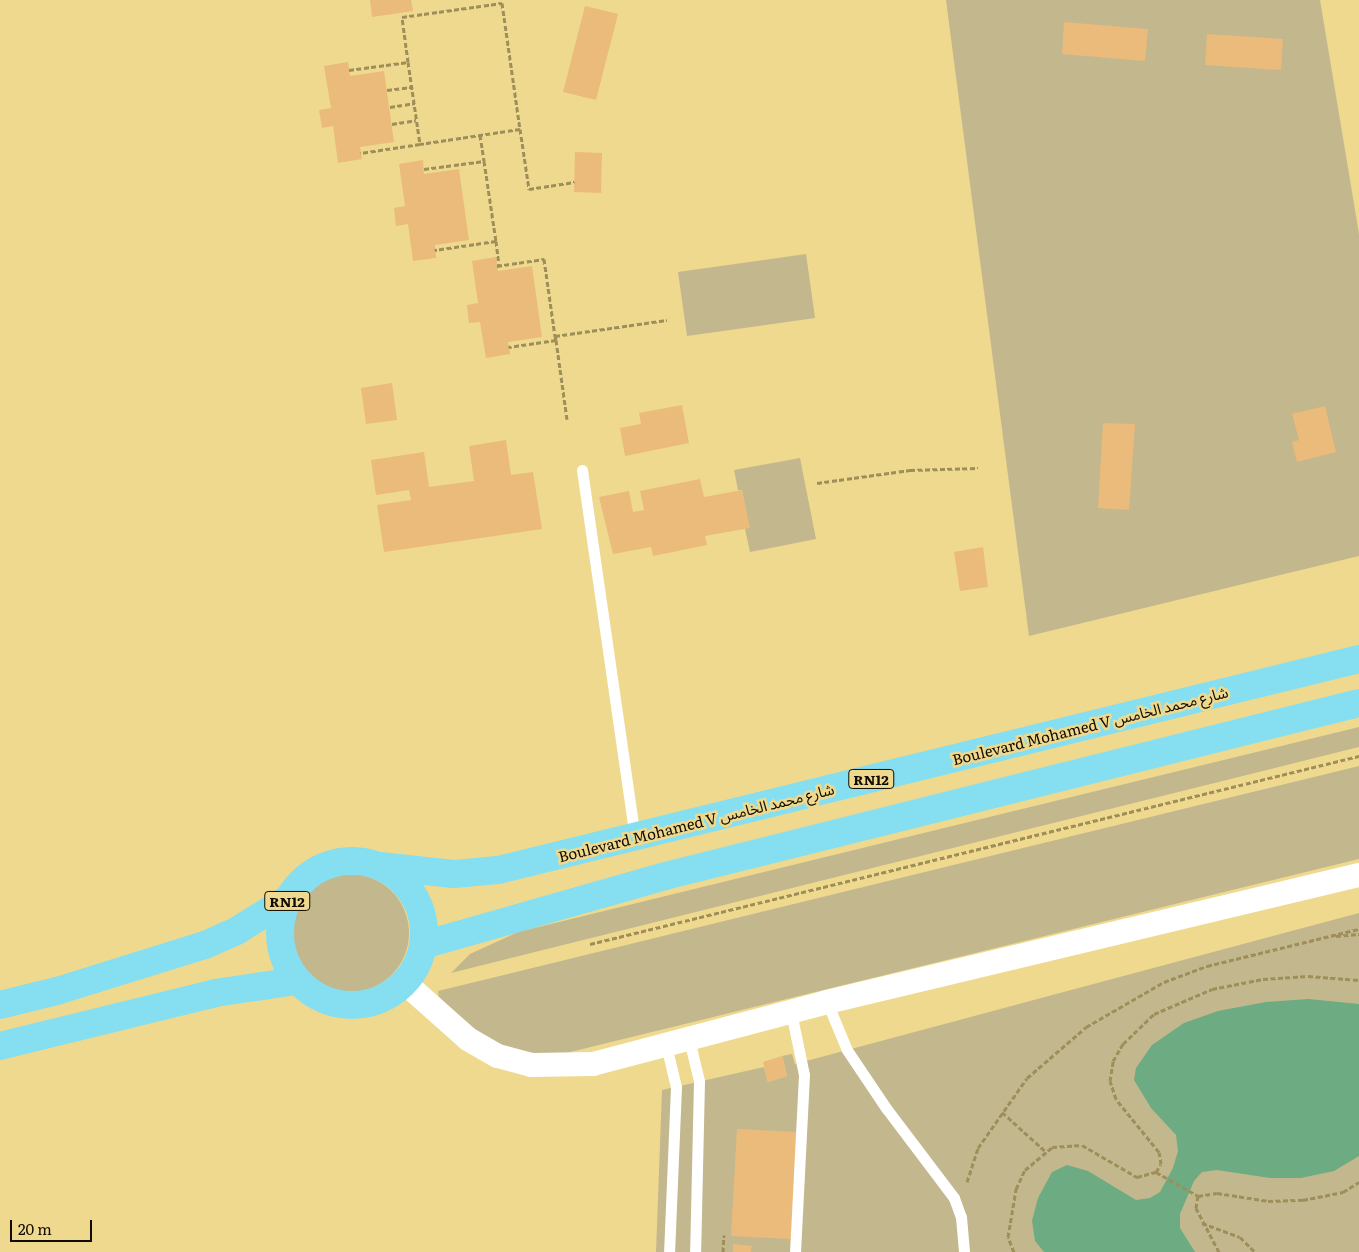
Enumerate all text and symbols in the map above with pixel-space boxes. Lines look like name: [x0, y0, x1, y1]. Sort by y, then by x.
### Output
street label: Boulevard Mohamed V شارع محمد الخامس: [950, 682, 1230, 768]
road number: RN12: [847, 768, 895, 791]
street label: Boulevard Mohamed V شارع محمد الخامس: [556, 779, 836, 865]
road number: RN12: [263, 889, 311, 912]
scale bar: [12, 1210, 95, 1242]
text: 20 m: [18, 1217, 52, 1240]

